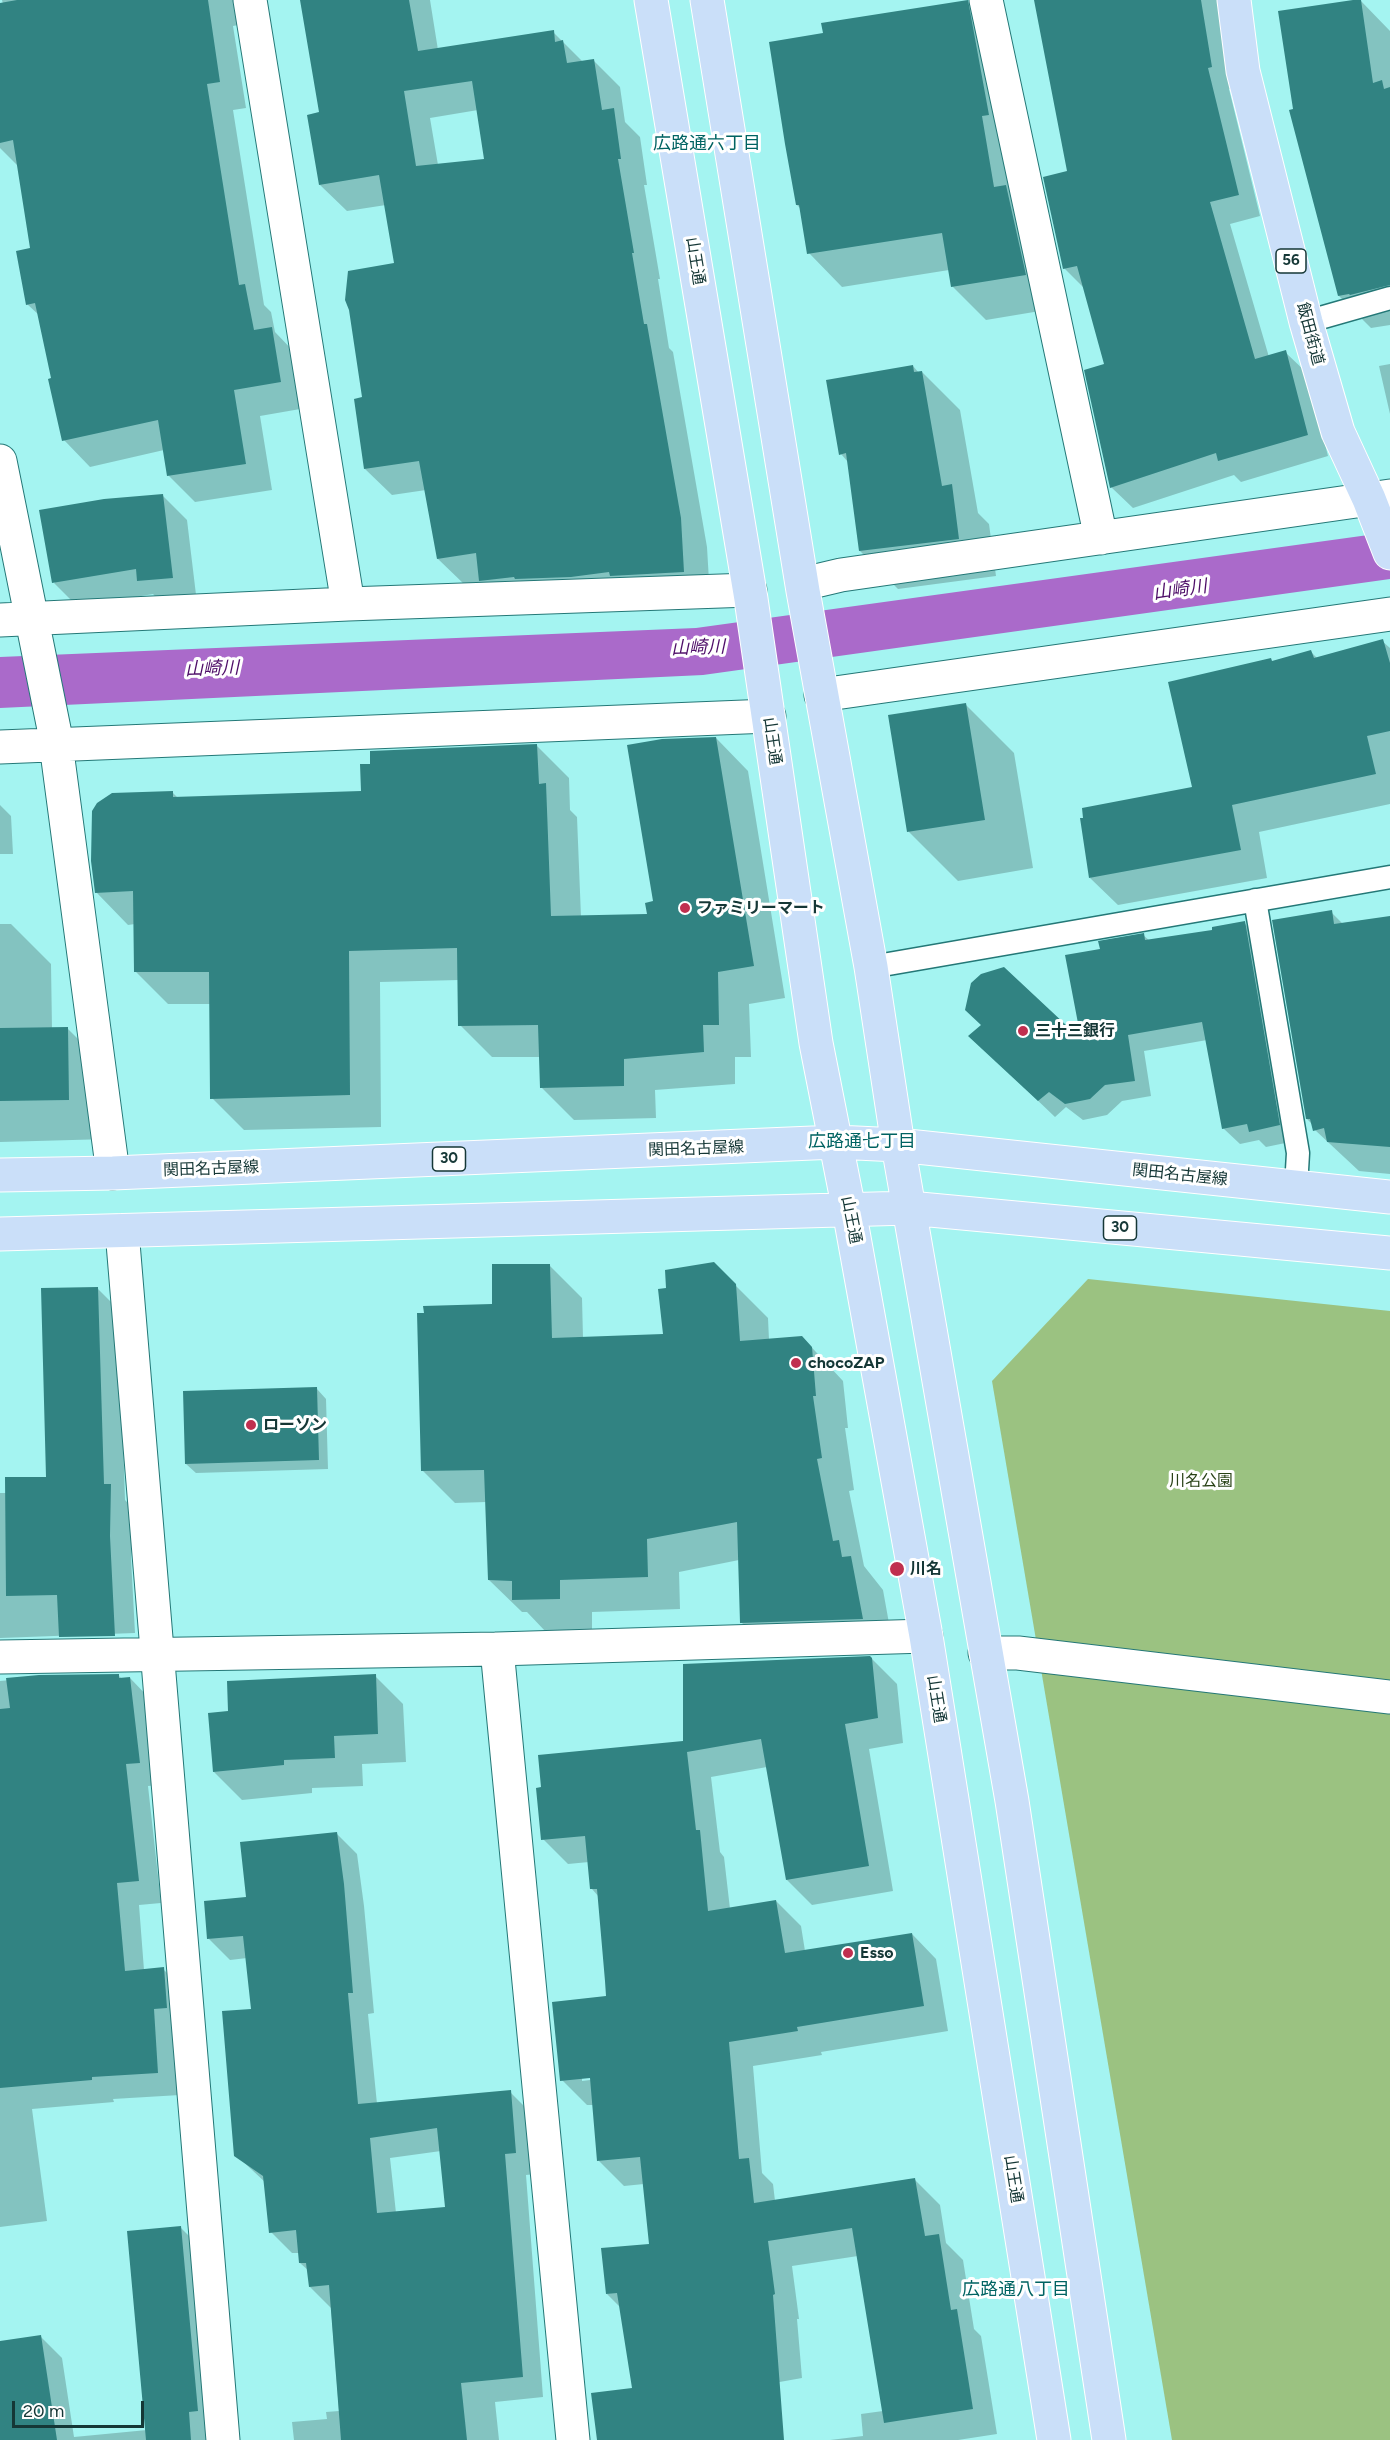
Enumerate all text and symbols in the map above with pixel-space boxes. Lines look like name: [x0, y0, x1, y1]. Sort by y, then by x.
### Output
district label: 広路通六丁目: [653, 133, 761, 155]
street label: 山王通: [682, 236, 708, 286]
road number: 56: [1276, 249, 1306, 273]
street label: 飯田街道: [1292, 301, 1328, 367]
water label: 山崎川: [1152, 576, 1208, 604]
water label: 山崎川: [671, 636, 725, 660]
water label: 山崎川: [185, 657, 239, 681]
street label: 山王通: [759, 716, 785, 766]
place label: ファミリーマート: [697, 898, 825, 918]
marker: ファミリーマート: [678, 901, 692, 915]
place label: 三十三銀行: [1035, 1021, 1115, 1041]
marker: 三十三銀行: [1016, 1024, 1030, 1038]
district label: 広路通七丁目: [808, 1131, 916, 1153]
street label: 関田名古屋線: [648, 1138, 744, 1160]
road number: 30: [432, 1147, 466, 1171]
street label: 関田名古屋線: [163, 1158, 259, 1180]
street label: 関田名古屋線: [1131, 1160, 1229, 1190]
street label: 山王通: [837, 1195, 865, 1245]
road number: 30: [1104, 1216, 1136, 1240]
place label: chocoZAP: [808, 1353, 884, 1373]
marker: chocoZAP: [789, 1356, 803, 1370]
place label: ローソン: [263, 1415, 327, 1435]
marker: ローソン: [244, 1418, 258, 1432]
park label: 川名公園: [1169, 1471, 1233, 1491]
place label: 川名: [910, 1559, 942, 1579]
marker: 川名: [888, 1560, 906, 1578]
street label: 山王通: [923, 1674, 949, 1724]
place label: Esso: [860, 1943, 894, 1963]
marker: Esso: [841, 1946, 855, 1960]
street label: 山王通: [1000, 2154, 1026, 2204]
district label: 広路通八丁目: [962, 2279, 1070, 2301]
scale bar: [15, 2389, 147, 2427]
text: 20 m: [23, 2400, 64, 2422]

